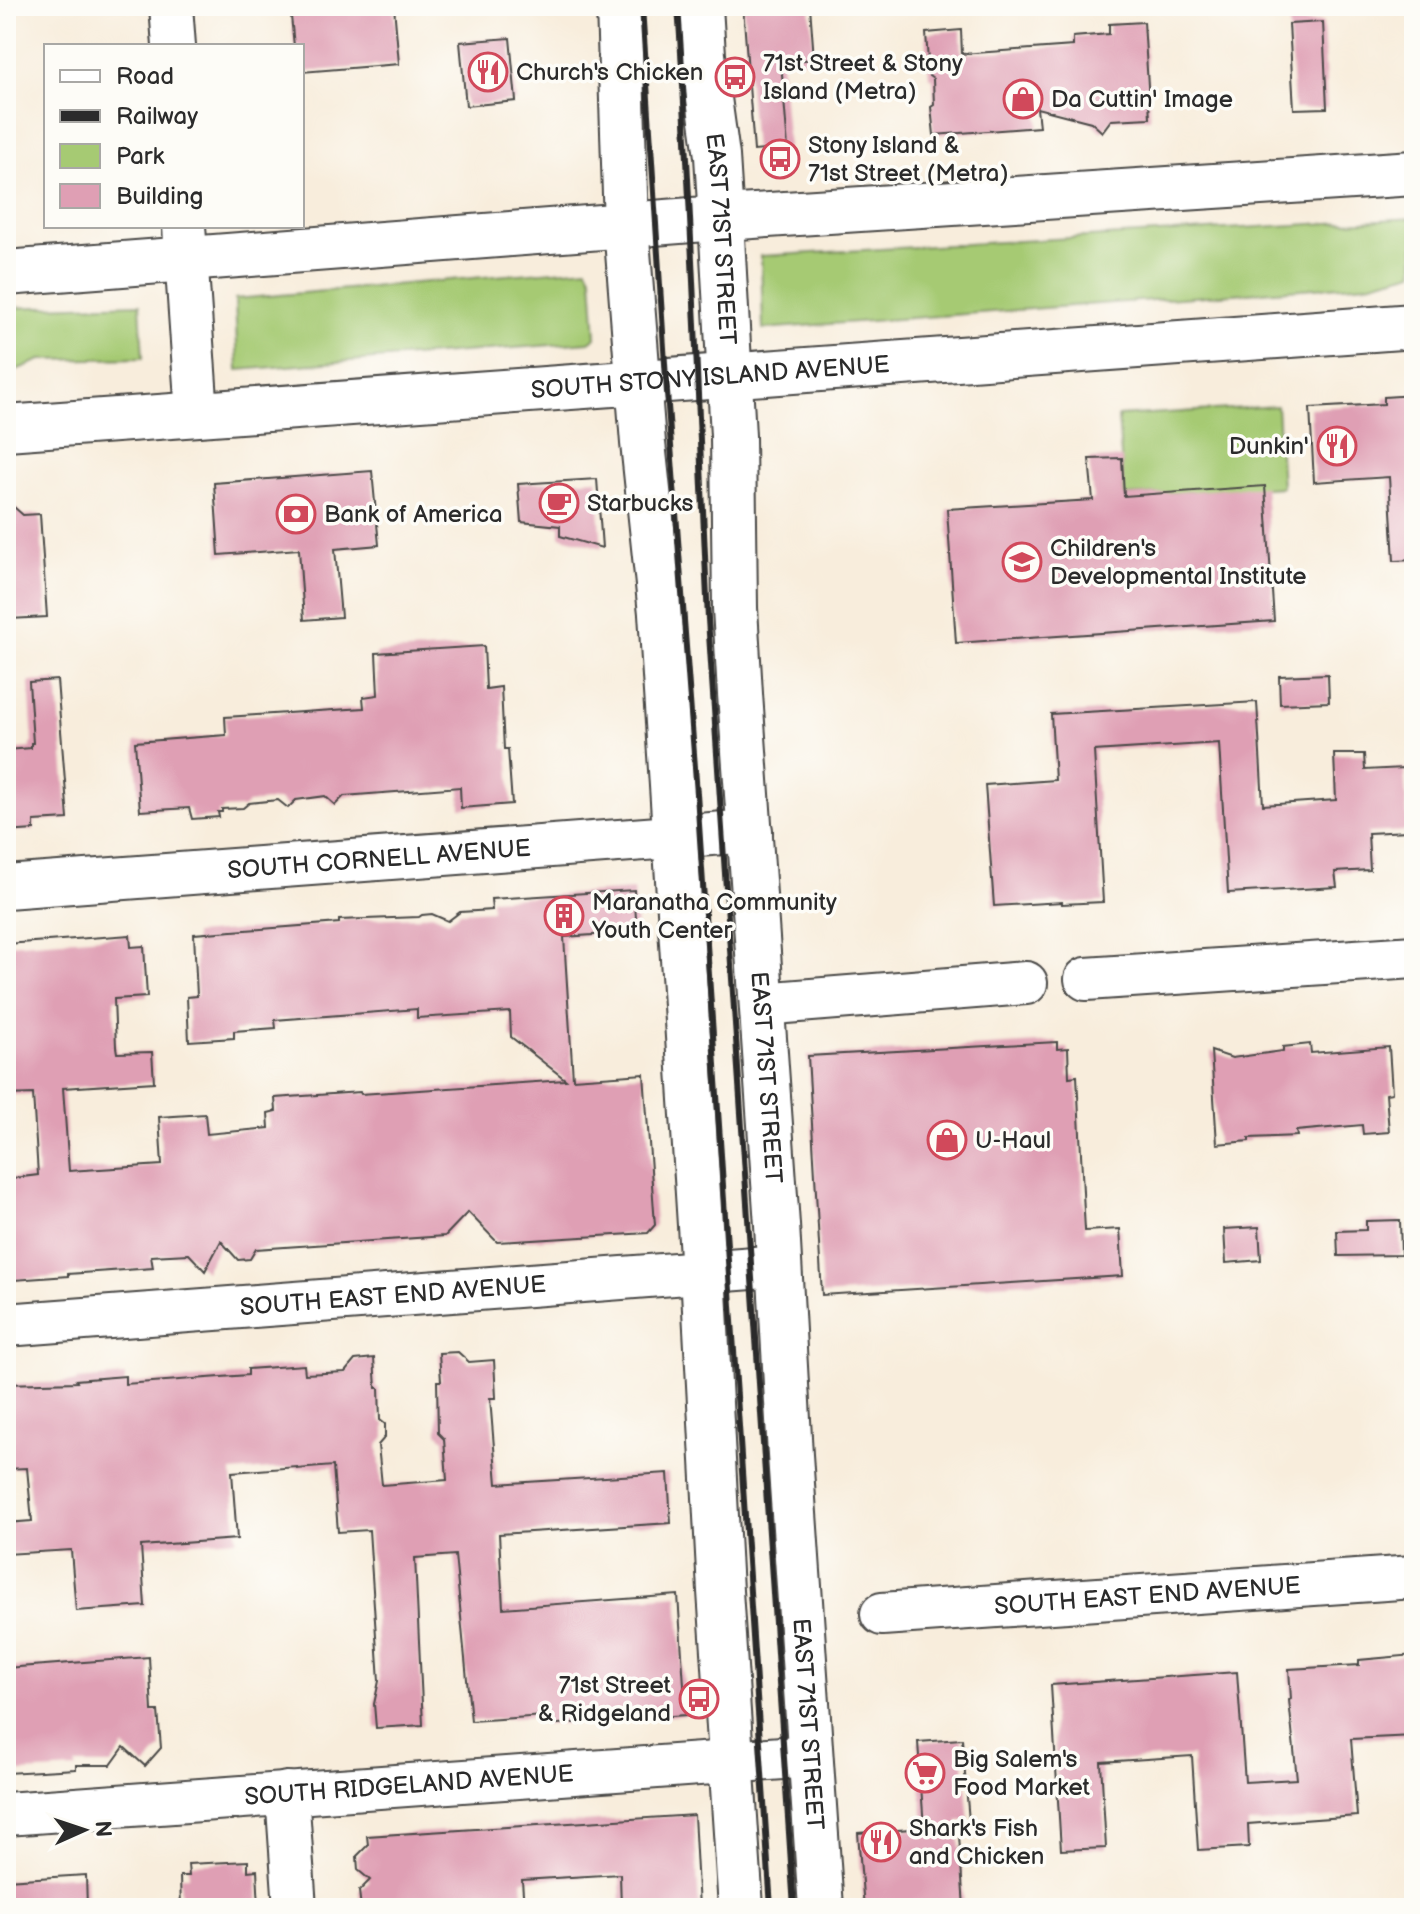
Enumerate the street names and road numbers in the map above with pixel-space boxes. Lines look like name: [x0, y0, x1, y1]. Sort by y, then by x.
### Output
street label: EAST 71ST STREET: [699, 131, 742, 346]
street label: SOUTH STONY ISLAND AVENUE: [530, 350, 890, 404]
street label: SOUTH CORNELL AVENUE: [226, 833, 532, 885]
street label: EAST 71ST STREET: [745, 971, 789, 1185]
street label: SOUTH EAST END AVENUE: [239, 1269, 547, 1322]
street label: SOUTH EAST END AVENUE: [993, 1570, 1302, 1621]
street label: EAST 71ST STREET: [787, 1617, 830, 1831]
street label: SOUTH RIDGELAND AVENUE: [243, 1759, 574, 1811]

